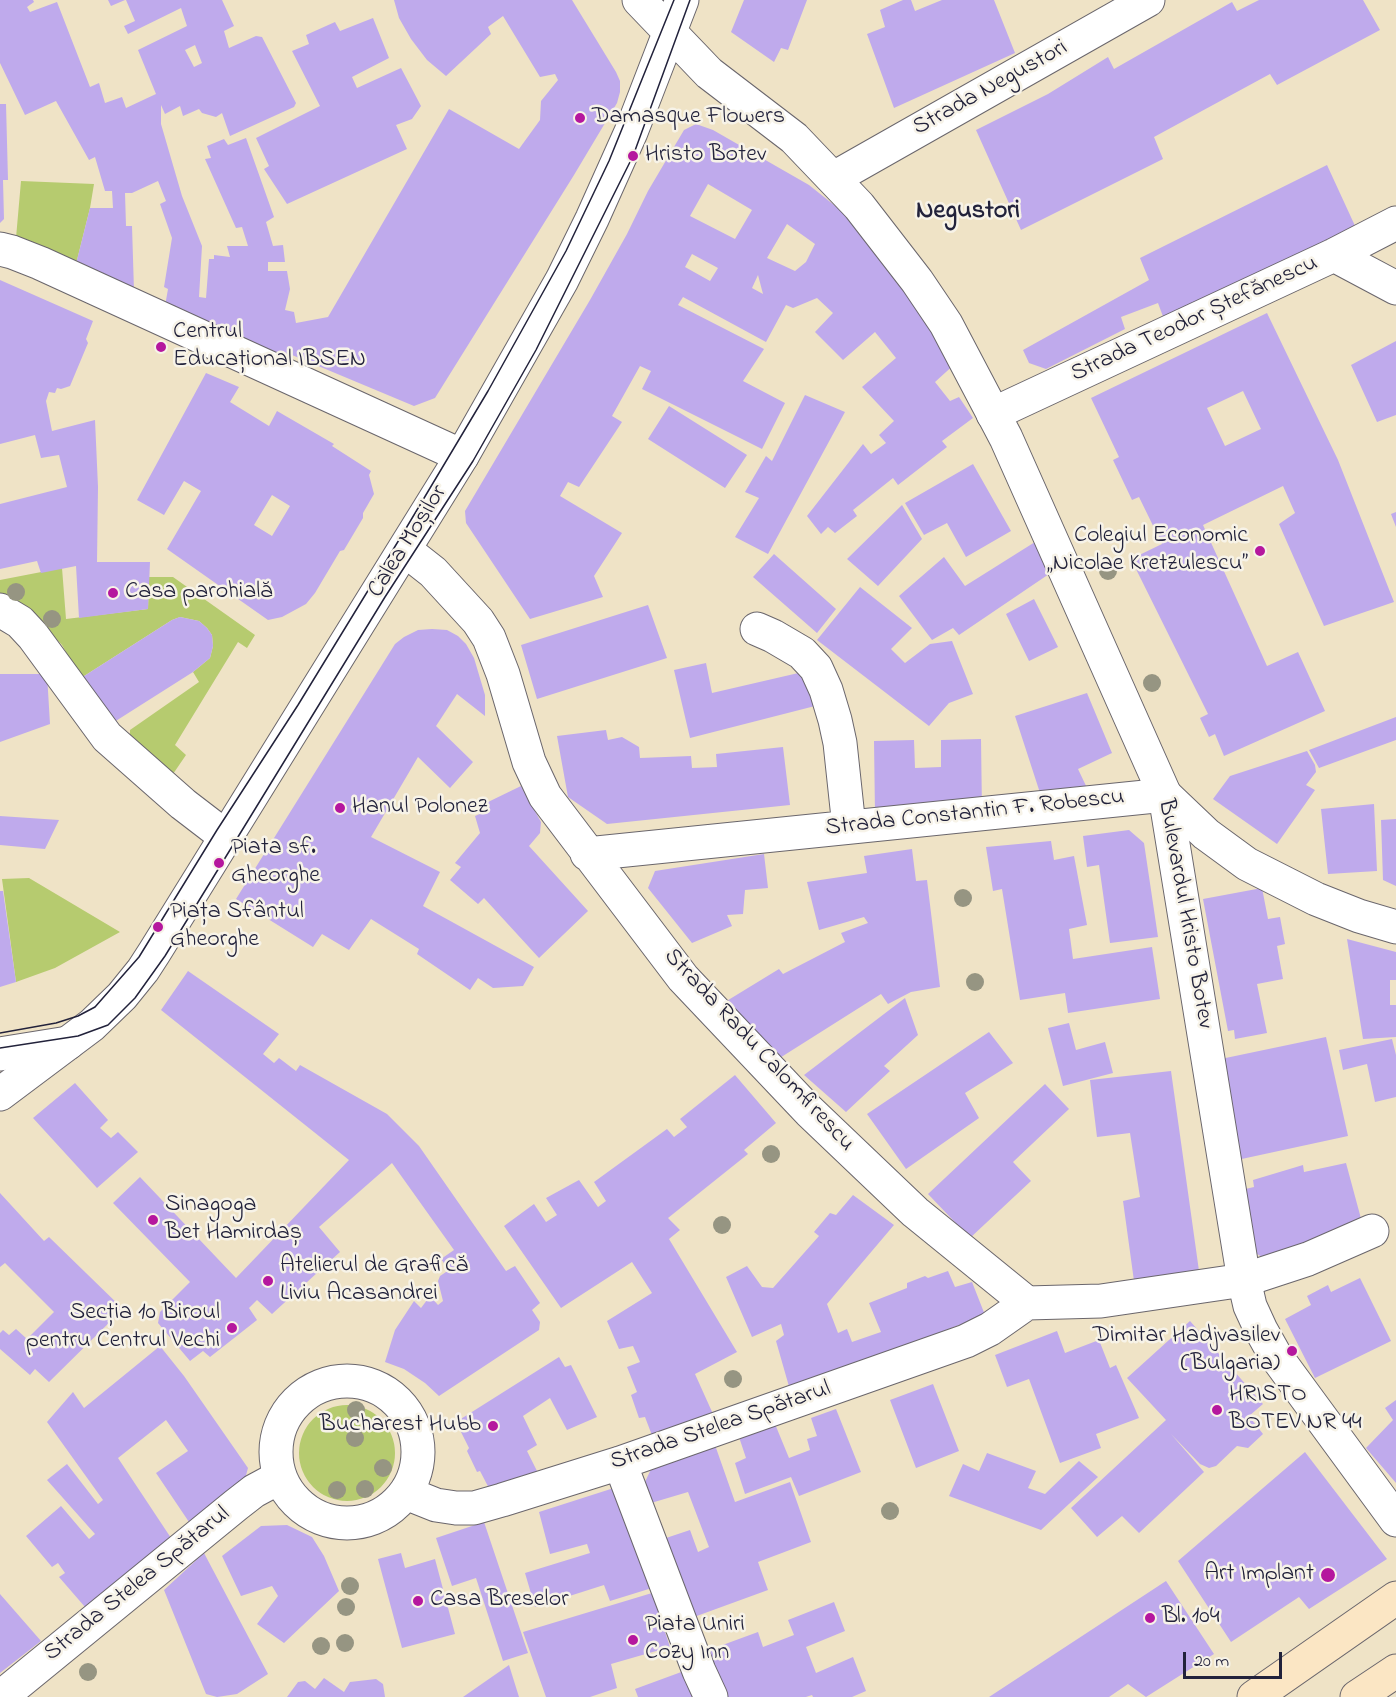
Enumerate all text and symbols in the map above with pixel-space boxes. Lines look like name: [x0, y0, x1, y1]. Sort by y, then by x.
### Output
street label: Strada Negustori: [909, 35, 1073, 143]
place label: Damasque Flowers: [592, 104, 785, 132]
marker: Damasque Flowers: [573, 111, 587, 125]
place label: Hristo Botev: [645, 142, 766, 170]
marker: Hristo Botev: [626, 149, 640, 163]
district label: Negustori: [916, 197, 1020, 229]
street label: Strada Teodor Ștefănescu: [1067, 250, 1323, 390]
place label: Centrul Educațional IBSEN: [173, 319, 366, 375]
marker: Centrul Educațional IBSEN: [154, 340, 168, 354]
street label: Calea Moșilor: [363, 480, 455, 604]
place label: Colegiul Economic „Nicolae Kretzulescu”: [1047, 523, 1248, 579]
marker: Colegiul Economic „Nicolae Kretzulescu”: [1253, 544, 1267, 558]
place label: Casa parohială: [125, 579, 272, 607]
marker: Casa parohială: [106, 586, 120, 600]
street label: Strada Constantin F. Robescu: [824, 784, 1126, 844]
place label: Hanul Polonez: [352, 794, 488, 822]
street label: Bulevardul Hristo Botev: [1150, 797, 1218, 1031]
marker: Hanul Polonez: [333, 801, 347, 815]
place label: Piata sf. Gheorghe: [231, 835, 320, 891]
marker: Piata sf. Gheorghe: [212, 856, 226, 870]
place label: Piața Sfântul Gheorghe: [170, 899, 304, 955]
marker: Piața Sfântul Gheorghe: [151, 920, 165, 934]
street label: Strada Radu Calomfirescu: [656, 943, 860, 1159]
place label: Sinagoga Bet Hamirdaș: [165, 1192, 302, 1248]
marker: Sinagoga Bet Hamirdaș: [146, 1213, 160, 1227]
place label: Atelierul de Grafică Liviu Acasandrei: [280, 1253, 468, 1309]
marker: Atelierul de Grafică Liviu Acasandrei: [261, 1274, 275, 1288]
place label: Secția 10 Biroul pentru Centrul Vechi: [26, 1300, 220, 1356]
marker: Secția 10 Biroul pentru Centrul Vechi: [225, 1321, 239, 1335]
place label: Dimitar Hadjvasilev (Bulgaria): [1093, 1323, 1280, 1379]
marker: Dimitar Hadjvasilev (Bulgaria): [1285, 1344, 1299, 1358]
street label: Strada Stelea Spătarul: [607, 1376, 835, 1478]
place label: HRISTO BOTEV NR 44: [1229, 1382, 1362, 1438]
marker: HRISTO BOTEV NR 44: [1210, 1403, 1224, 1417]
place label: Bucharest Hubb: [319, 1412, 481, 1440]
marker: Bucharest Hubb: [486, 1419, 500, 1433]
street label: Strada Stelea Spătarul: [39, 1501, 237, 1669]
place label: Art Implant: [1204, 1561, 1314, 1589]
marker: Art Implant: [1319, 1566, 1337, 1584]
place label: Casa Breselor: [430, 1587, 569, 1615]
marker: Casa Breselor: [411, 1594, 425, 1608]
place label: Bl. 104: [1162, 1604, 1220, 1632]
marker: Bl. 104: [1143, 1611, 1157, 1625]
place label: Piata Uniri Cozy Inn: [645, 1612, 745, 1668]
marker: Piata Uniri Cozy Inn: [626, 1633, 640, 1647]
scale bar: [1186, 1640, 1285, 1678]
text: 20 m: [1194, 1649, 1229, 1675]

